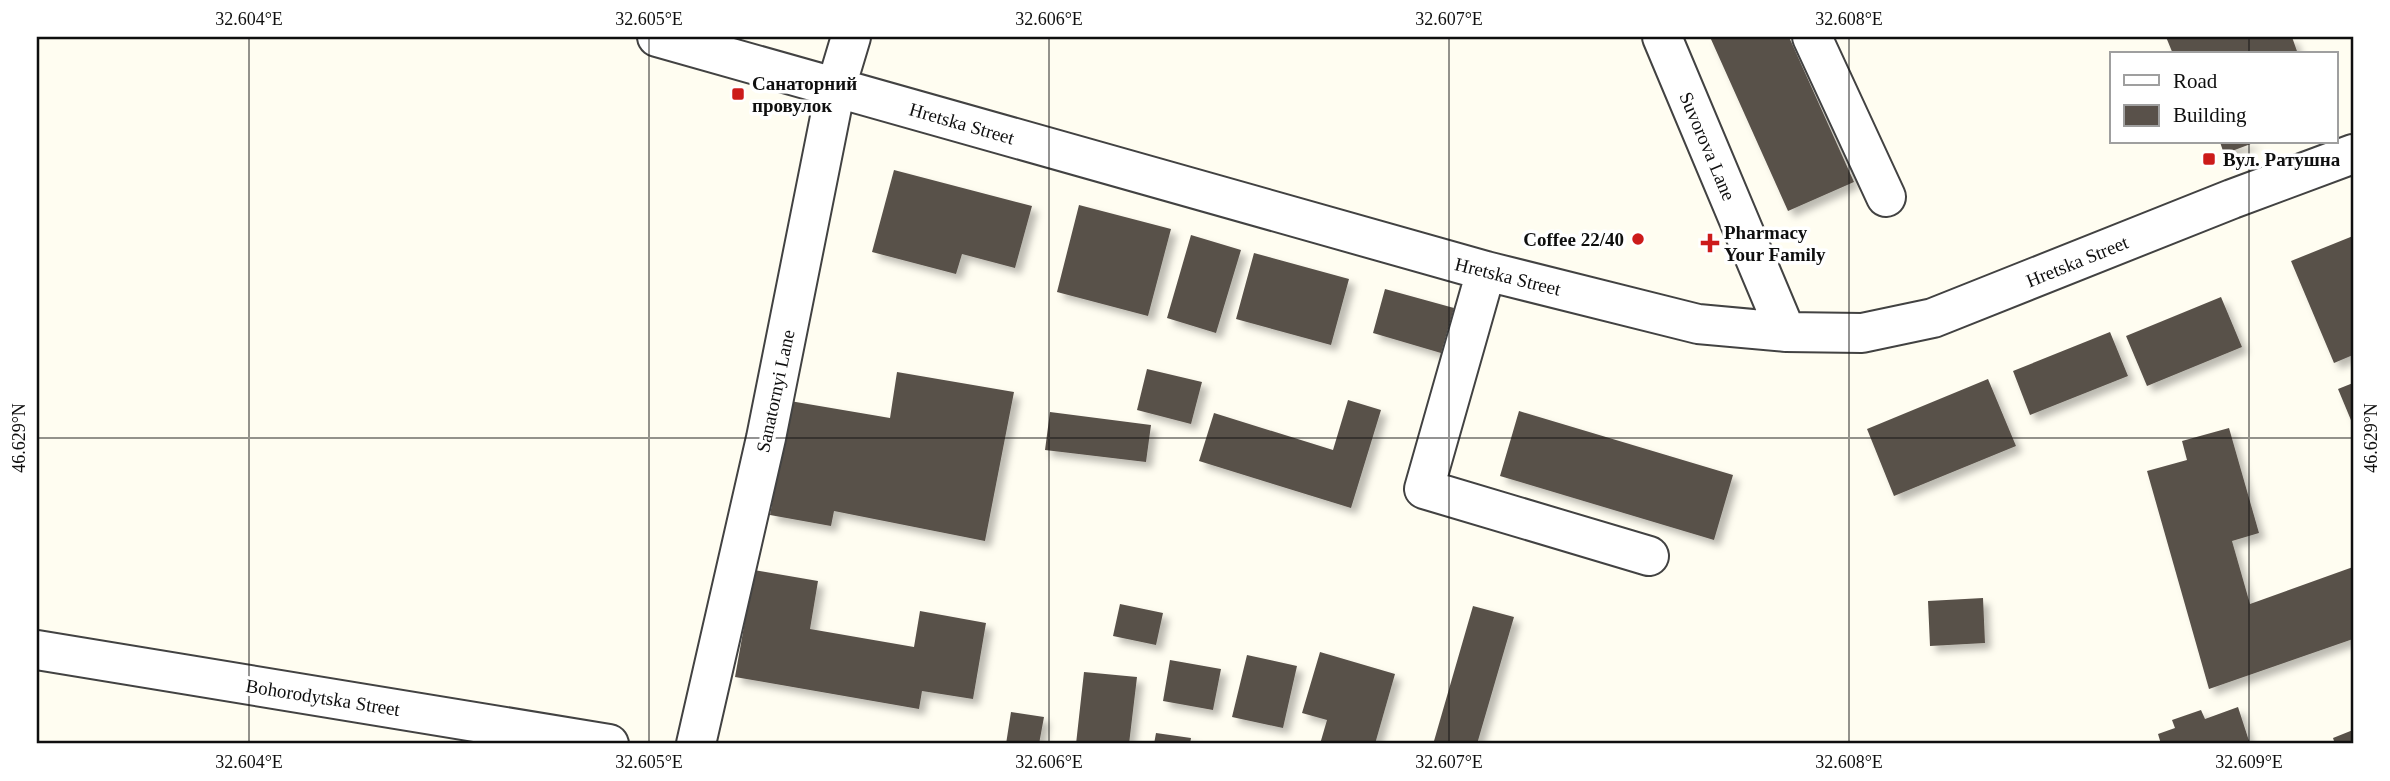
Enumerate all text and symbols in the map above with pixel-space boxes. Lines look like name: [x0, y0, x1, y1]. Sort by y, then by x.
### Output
text: 32.604°E: [215, 9, 283, 29]
text: 32.605°E: [615, 9, 683, 29]
text: 32.606°E: [1015, 9, 1083, 29]
text: 32.607°E: [1415, 9, 1483, 29]
text: 32.608°E: [1815, 9, 1883, 29]
legend: [2110, 52, 2338, 144]
text: Road: [2173, 69, 2218, 93]
place label: Санаторний провулок: [752, 73, 857, 116]
marker: Санаторний провулок: [730, 86, 746, 102]
street label: Suvorova Lane: [1675, 89, 1740, 203]
street label: Hretska Street: [907, 98, 1017, 149]
text: Building: [2173, 103, 2247, 127]
place label: Вул. Ратушна: [2223, 149, 2341, 170]
marker: Вул. Ратушна: [2201, 151, 2217, 167]
place label: Pharmacy Your Family: [1724, 222, 1826, 265]
place label: Coffee 22/40: [1523, 229, 1624, 250]
marker: Coffee 22/40: [1630, 231, 1646, 247]
street label: Hretska Street: [2023, 231, 2132, 291]
marker: Pharmacy Your Family: [1702, 235, 1718, 251]
street label: Hretska Street: [1453, 253, 1564, 300]
street label: Sanatornyi Lane: [752, 328, 799, 454]
text: 46.629°N: [9, 403, 29, 473]
text: 46.629°N: [2361, 403, 2381, 473]
street label: Bohorodytska Street: [244, 675, 402, 720]
text: 32.604°E: [215, 752, 283, 772]
text: 32.605°E: [615, 752, 683, 772]
text: 32.606°E: [1015, 752, 1083, 772]
text: 32.607°E: [1415, 752, 1483, 772]
text: 32.608°E: [1815, 752, 1883, 772]
text: 32.609°E: [2215, 752, 2283, 772]

